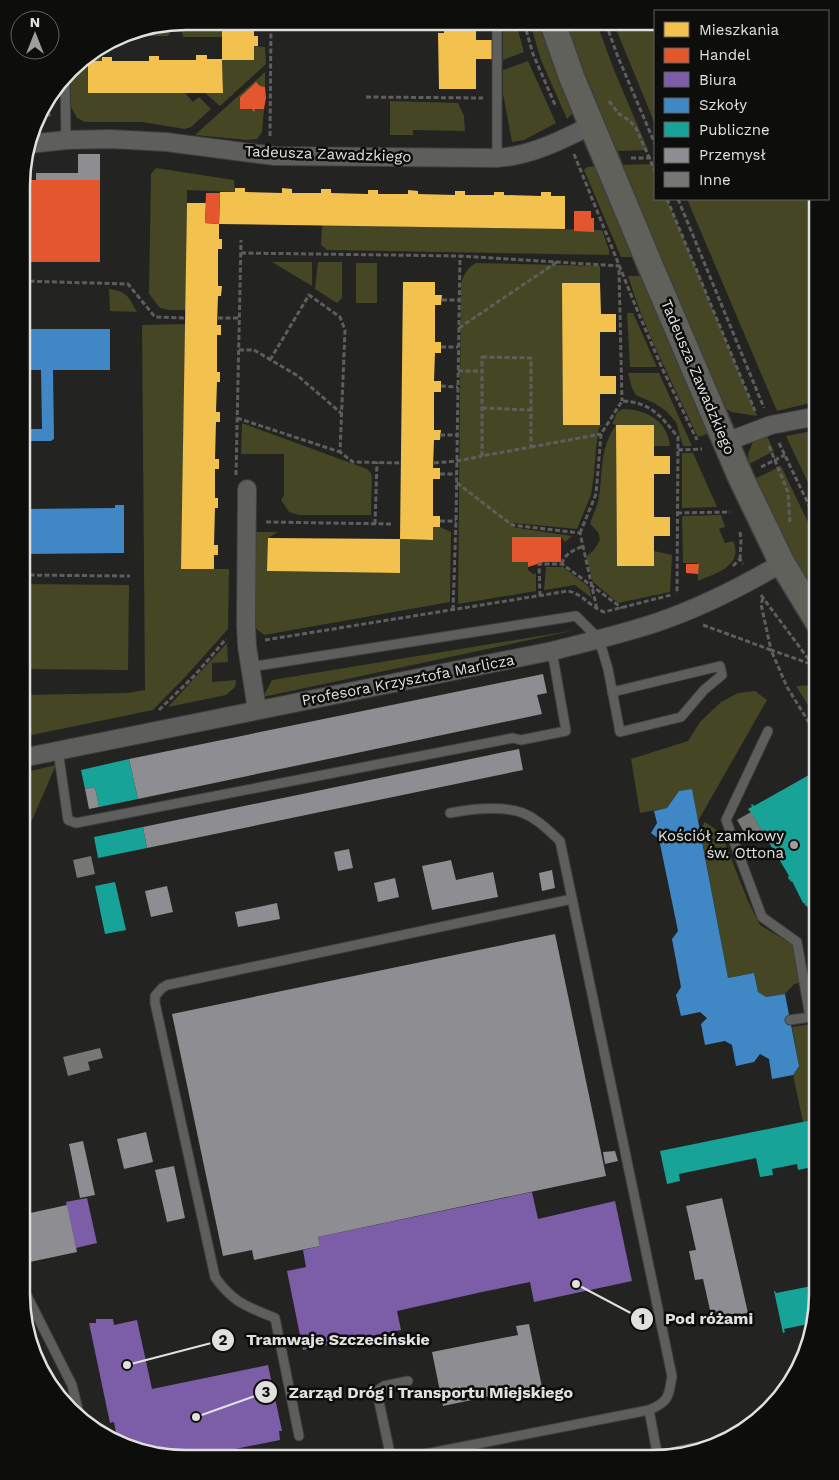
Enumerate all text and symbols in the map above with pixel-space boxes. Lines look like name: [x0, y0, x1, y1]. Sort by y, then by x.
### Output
north arrow: [10, 10, 60, 60]
legend: [654, 10, 829, 200]
text: N: [30, 14, 40, 30]
text: Mieszkania: [699, 21, 779, 39]
text: Handel: [699, 46, 751, 64]
text: Biura: [699, 71, 737, 89]
text: Szkoły: [699, 96, 747, 114]
text: Publiczne: [699, 121, 770, 139]
street label: Tadeusza Zawadzkiego: [244, 142, 412, 166]
text: Przemysł: [699, 146, 766, 164]
text: Inne: [699, 171, 731, 189]
street label: Tadeusza Zawadzkiego: [657, 297, 739, 457]
street label: Profesora Krzysztofa Marlicza: [300, 650, 516, 709]
place label: Kościół zamkowy św. Ottona: [658, 827, 784, 862]
marker: Kościół zamkowy św. Ottona: [788, 839, 800, 851]
callout: Pod różami: [630, 1303, 763, 1334]
text: Pod różami: [665, 1309, 753, 1328]
text: 1: [639, 1310, 645, 1328]
callout: Tramwaje Szczecińskie: [211, 1324, 439, 1355]
text: Tramwaje Szczecińskie: [246, 1330, 430, 1349]
text: 2: [219, 1331, 228, 1349]
callout: Zarząd Dróg i Transportu Miejskiego: [253, 1376, 583, 1407]
text: 3: [262, 1383, 271, 1401]
text: Zarząd Dróg i Transportu Miejskiego: [289, 1383, 574, 1402]

